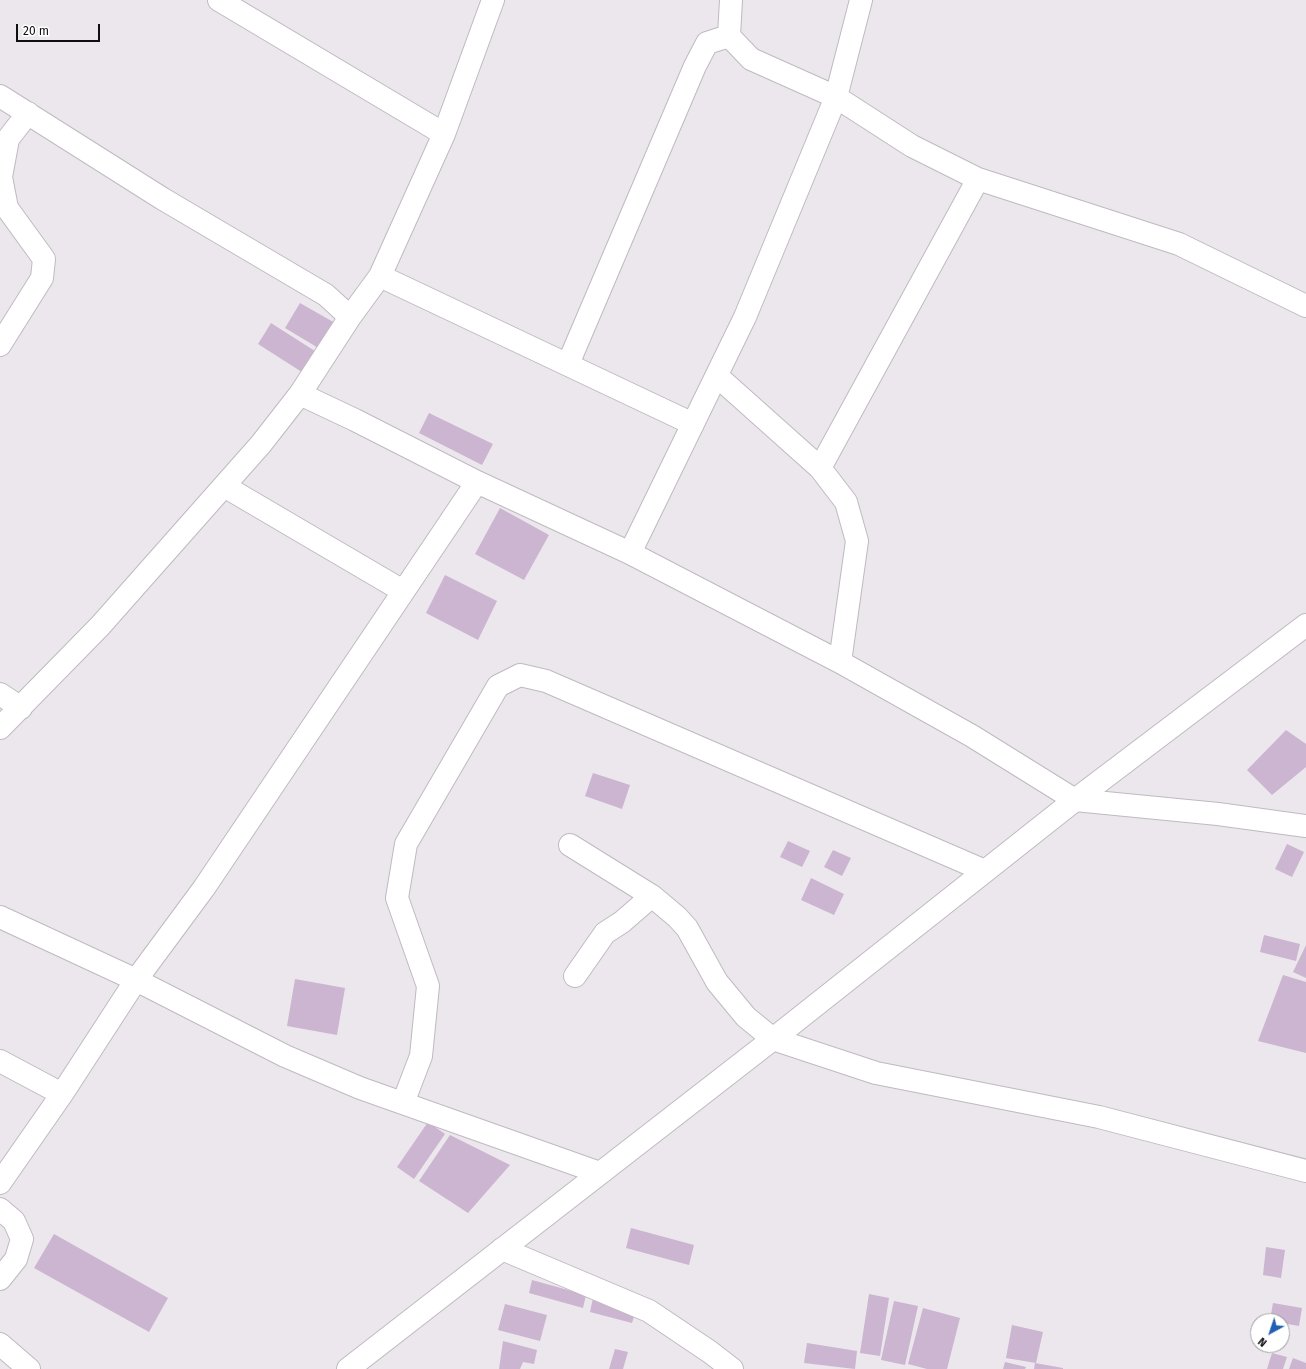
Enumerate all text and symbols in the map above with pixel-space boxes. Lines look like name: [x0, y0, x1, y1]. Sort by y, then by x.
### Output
scale bar: [18, 16, 102, 42]
text: 20 m: [23, 24, 49, 38]
north arrow: [1250, 1313, 1290, 1353]
text: N: [1256, 1334, 1270, 1349]

